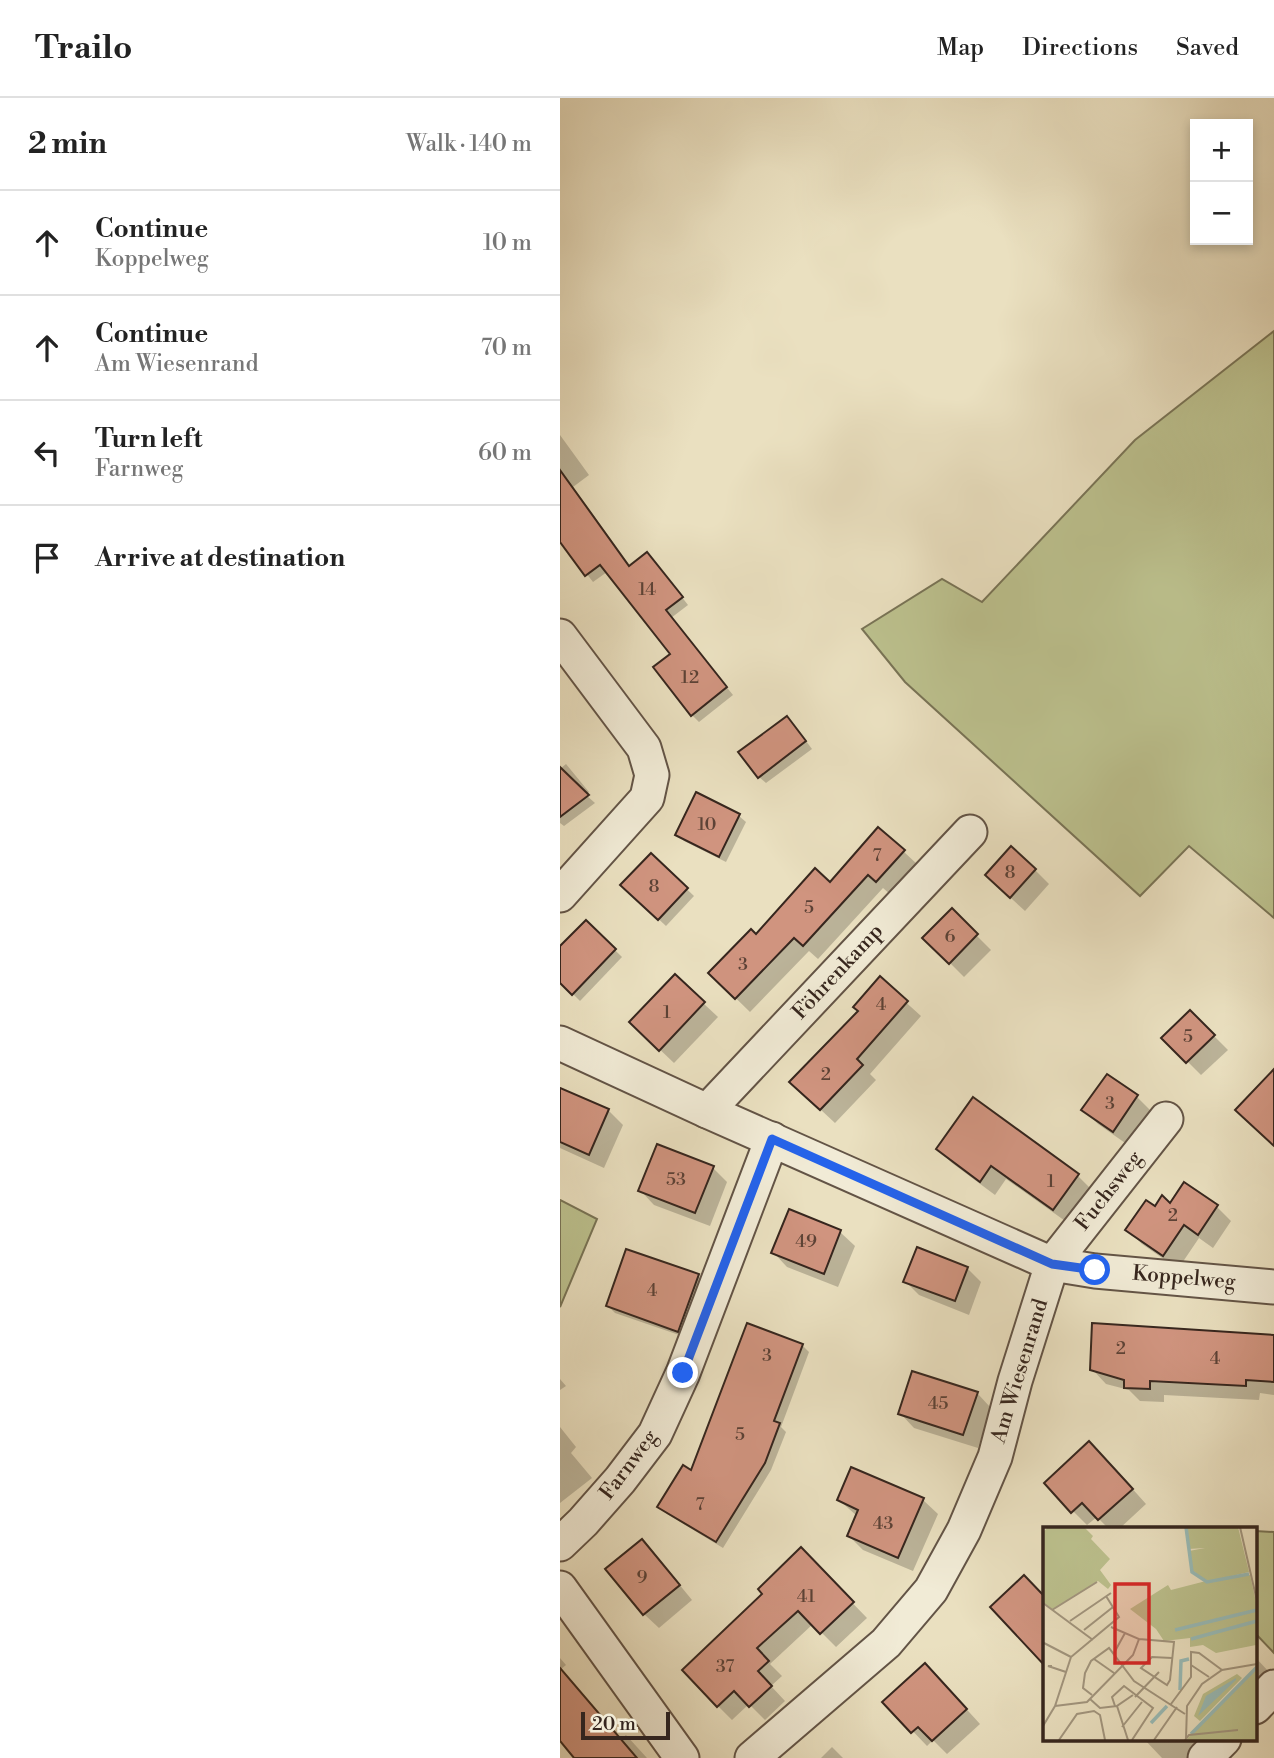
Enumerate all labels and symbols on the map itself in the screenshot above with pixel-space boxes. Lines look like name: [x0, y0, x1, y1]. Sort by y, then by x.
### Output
house number: 14: [638, 578, 656, 601]
house number: 12: [681, 666, 699, 689]
house number: 10: [697, 813, 717, 836]
house number: 7: [872, 844, 882, 867]
house number: 8: [1004, 861, 1016, 884]
house number: 8: [648, 875, 660, 898]
house number: 5: [804, 896, 814, 919]
street label: Föhrenkamp: [787, 919, 889, 1025]
house number: 6: [945, 925, 956, 948]
house number: 3: [738, 953, 748, 976]
house number: 4: [876, 993, 887, 1016]
house number: 1: [663, 1001, 671, 1024]
house number: 5: [1183, 1025, 1193, 1048]
house number: 2: [821, 1063, 831, 1086]
house number: 3: [1105, 1092, 1115, 1115]
street label: Fuchsweg: [1070, 1146, 1148, 1236]
house number: 53: [666, 1168, 686, 1191]
house number: 1: [1047, 1170, 1055, 1193]
house number: 2: [1168, 1204, 1178, 1227]
house number: 49: [795, 1230, 817, 1253]
route start: [1079, 1254, 1110, 1285]
street label: Koppelweg: [1131, 1261, 1237, 1295]
house number: 4: [647, 1279, 658, 1302]
street label: Am Wiesenrand: [985, 1296, 1054, 1447]
house number: 2: [1116, 1337, 1126, 1360]
house number: 3: [762, 1344, 772, 1367]
house number: 4: [1210, 1347, 1221, 1370]
route end: [667, 1357, 698, 1388]
house number: 45: [928, 1392, 948, 1415]
house number: 5: [735, 1423, 745, 1446]
street label: Farnweg: [594, 1425, 664, 1505]
house number: 7: [695, 1493, 705, 1516]
house number: 43: [873, 1512, 893, 1535]
inset map: [1043, 1527, 1256, 1740]
house number: 9: [637, 1566, 648, 1589]
house number: 41: [797, 1585, 815, 1608]
house number: 37: [716, 1655, 734, 1678]
scale bar: [581, 1709, 670, 1741]

